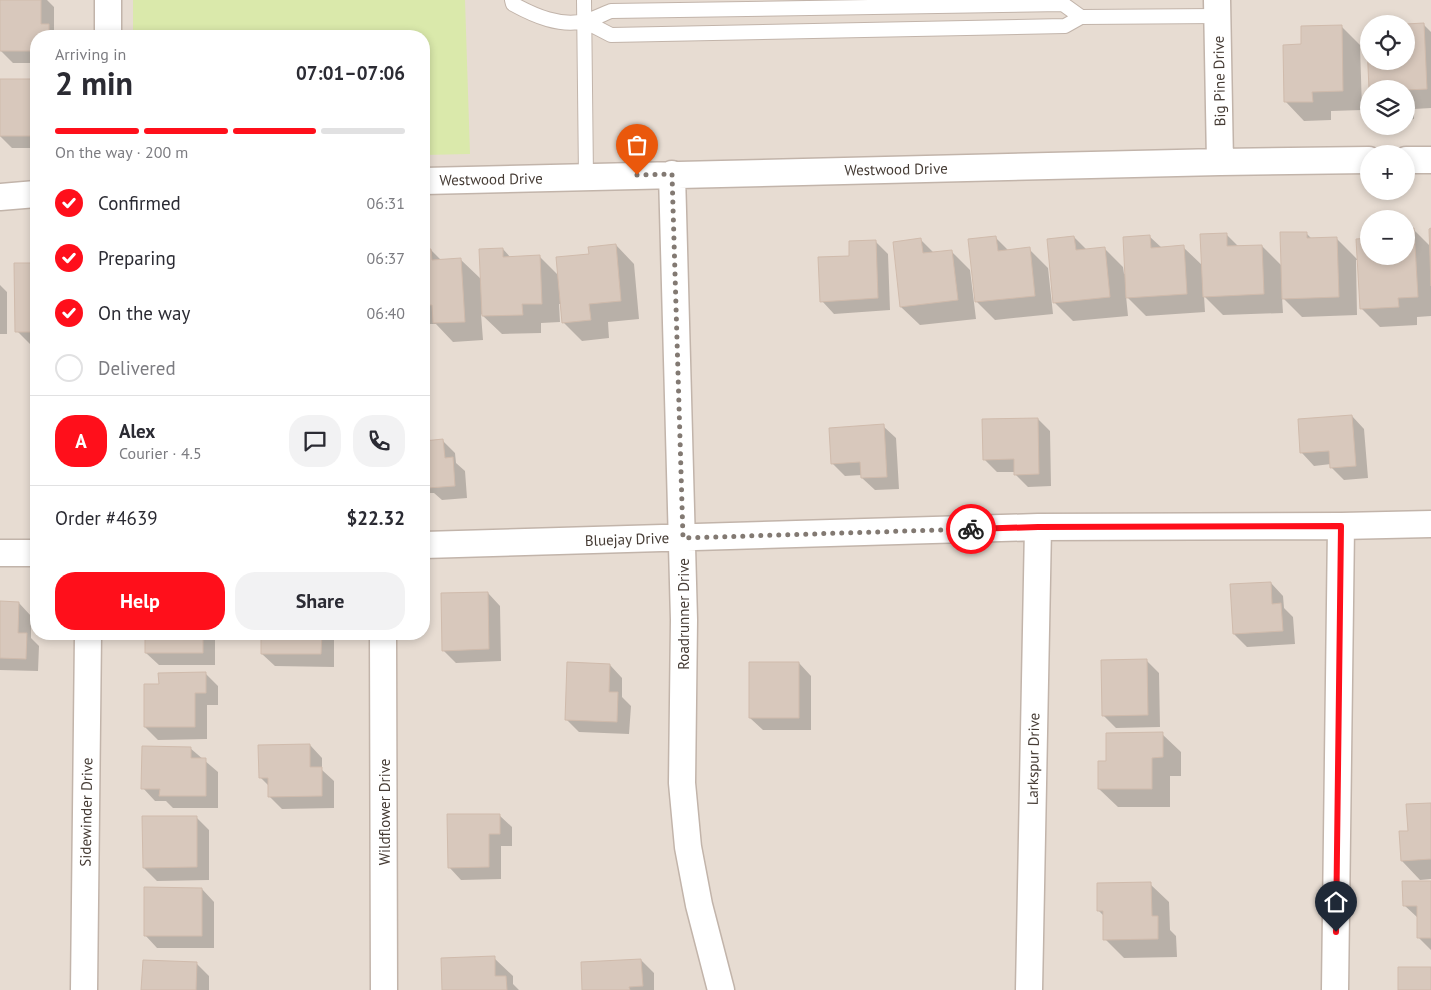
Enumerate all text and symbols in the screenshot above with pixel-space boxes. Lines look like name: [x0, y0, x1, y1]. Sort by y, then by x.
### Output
map controls: [1360, 15, 1415, 265]
button: locate: [1360, 15, 1415, 70]
street label: Big Pine Drive: [1209, 35, 1229, 127]
text: Arriving in: [55, 44, 126, 64]
text: 07:01–07:06: [296, 61, 405, 85]
text: 2 min: [55, 62, 133, 104]
button: layers: [1360, 80, 1415, 135]
pin: [616, 124, 658, 175]
icon: bag: [623, 131, 651, 159]
text: On the way · 200 m: [55, 142, 188, 162]
button: +: [1360, 145, 1415, 200]
street label: Westwood Drive: [844, 159, 948, 179]
street label: Westwood Drive: [439, 169, 543, 189]
icon: check: [55, 189, 83, 217]
text: Confirmed: [98, 191, 181, 215]
text: 06:31: [367, 193, 405, 213]
button: −: [1360, 210, 1415, 265]
icon: check: [55, 244, 83, 272]
text: Preparing: [98, 246, 176, 270]
text: 06:37: [367, 248, 405, 268]
icon: check: [55, 299, 83, 327]
text: On the way: [98, 301, 190, 325]
text: 06:40: [367, 303, 405, 323]
text: Delivered: [98, 356, 176, 380]
button: chat: [289, 415, 341, 467]
button: phone: [353, 415, 405, 467]
text: Alex: [119, 419, 155, 443]
text: A: [75, 429, 87, 453]
text: Courier · 4.5: [119, 443, 202, 463]
courier: [946, 504, 996, 554]
text: Order #4639: [55, 506, 158, 530]
text: $22.32: [346, 506, 405, 530]
icon: bike: [957, 515, 985, 543]
street label: Bluejay Drive: [585, 528, 669, 550]
street label: Roadrunner Drive: [674, 558, 693, 670]
button: Help: [55, 572, 225, 630]
button: Share: [235, 572, 405, 630]
street label: Larkspur Drive: [1023, 713, 1043, 805]
street label: Sidewinder Drive: [76, 757, 96, 867]
street label: Wildflower Drive: [375, 759, 394, 865]
pin: [1315, 881, 1357, 932]
icon: home: [1322, 888, 1350, 916]

